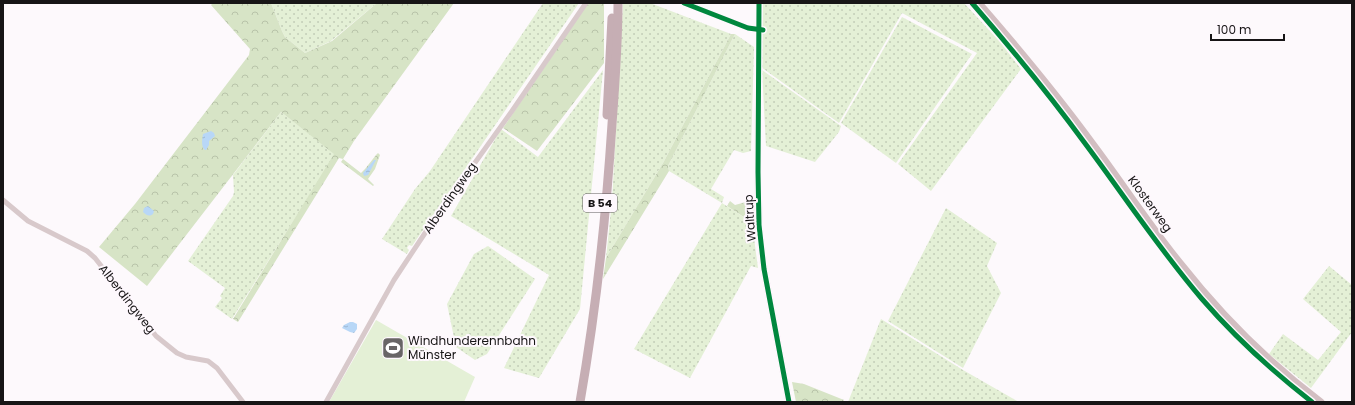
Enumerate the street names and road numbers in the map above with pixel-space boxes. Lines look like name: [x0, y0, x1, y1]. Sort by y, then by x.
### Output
street label: Alberdingweg: [419, 159, 480, 237]
street label: Klosterweg: [1124, 172, 1177, 235]
road number: B 54: [583, 194, 617, 212]
street label: Waltrup: [739, 194, 760, 242]
street label: Alberdingweg: [95, 261, 160, 337]

